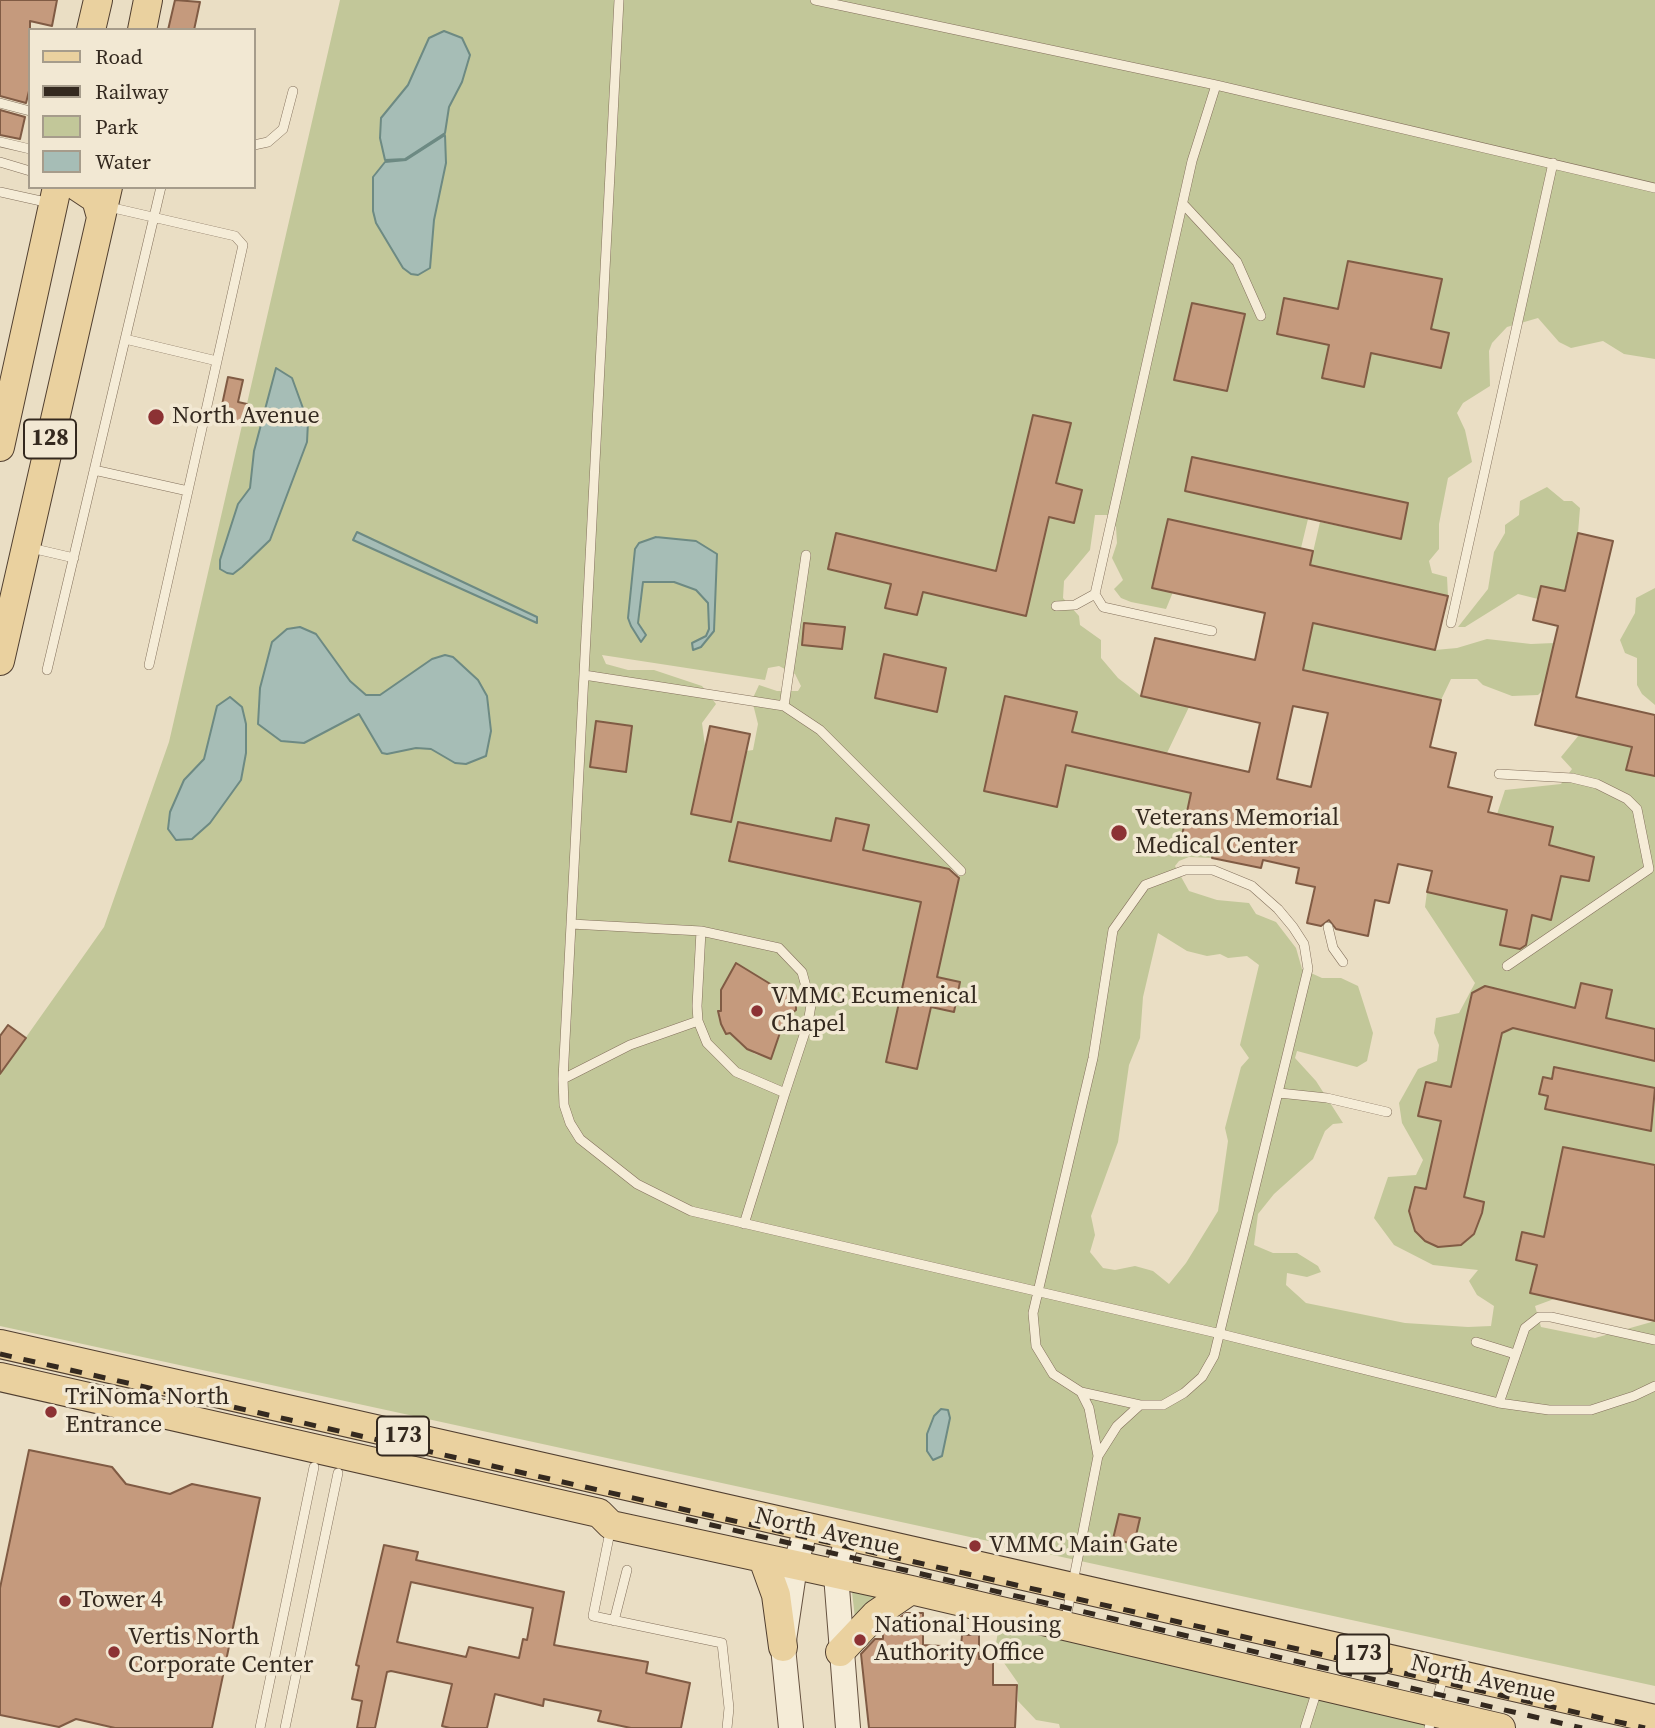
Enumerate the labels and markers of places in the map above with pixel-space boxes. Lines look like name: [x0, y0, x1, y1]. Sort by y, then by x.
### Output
place label: North Avenue: [172, 403, 320, 431]
marker: North Avenue: [146, 407, 166, 427]
place label: Veterans Memorial Medical Center: [1135, 805, 1339, 861]
marker: Veterans Memorial Medical Center: [1109, 823, 1129, 843]
place label: VMMC Ecumenical Chapel: [771, 983, 977, 1039]
marker: VMMC Ecumenical Chapel: [749, 1003, 765, 1019]
place label: TriNoma North Entrance: [65, 1384, 229, 1440]
marker: TriNoma North Entrance: [43, 1404, 59, 1420]
place label: VMMC Main Gate: [989, 1532, 1178, 1560]
marker: VMMC Main Gate: [967, 1538, 983, 1554]
place label: Tower 4: [79, 1587, 163, 1615]
marker: Tower 4: [57, 1593, 73, 1609]
place label: National Housing Authority Office: [874, 1612, 1061, 1668]
place label: Vertis North Corporate Center: [128, 1624, 313, 1680]
marker: National Housing Authority Office: [852, 1632, 868, 1648]
marker: Vertis North Corporate Center: [106, 1644, 122, 1660]

